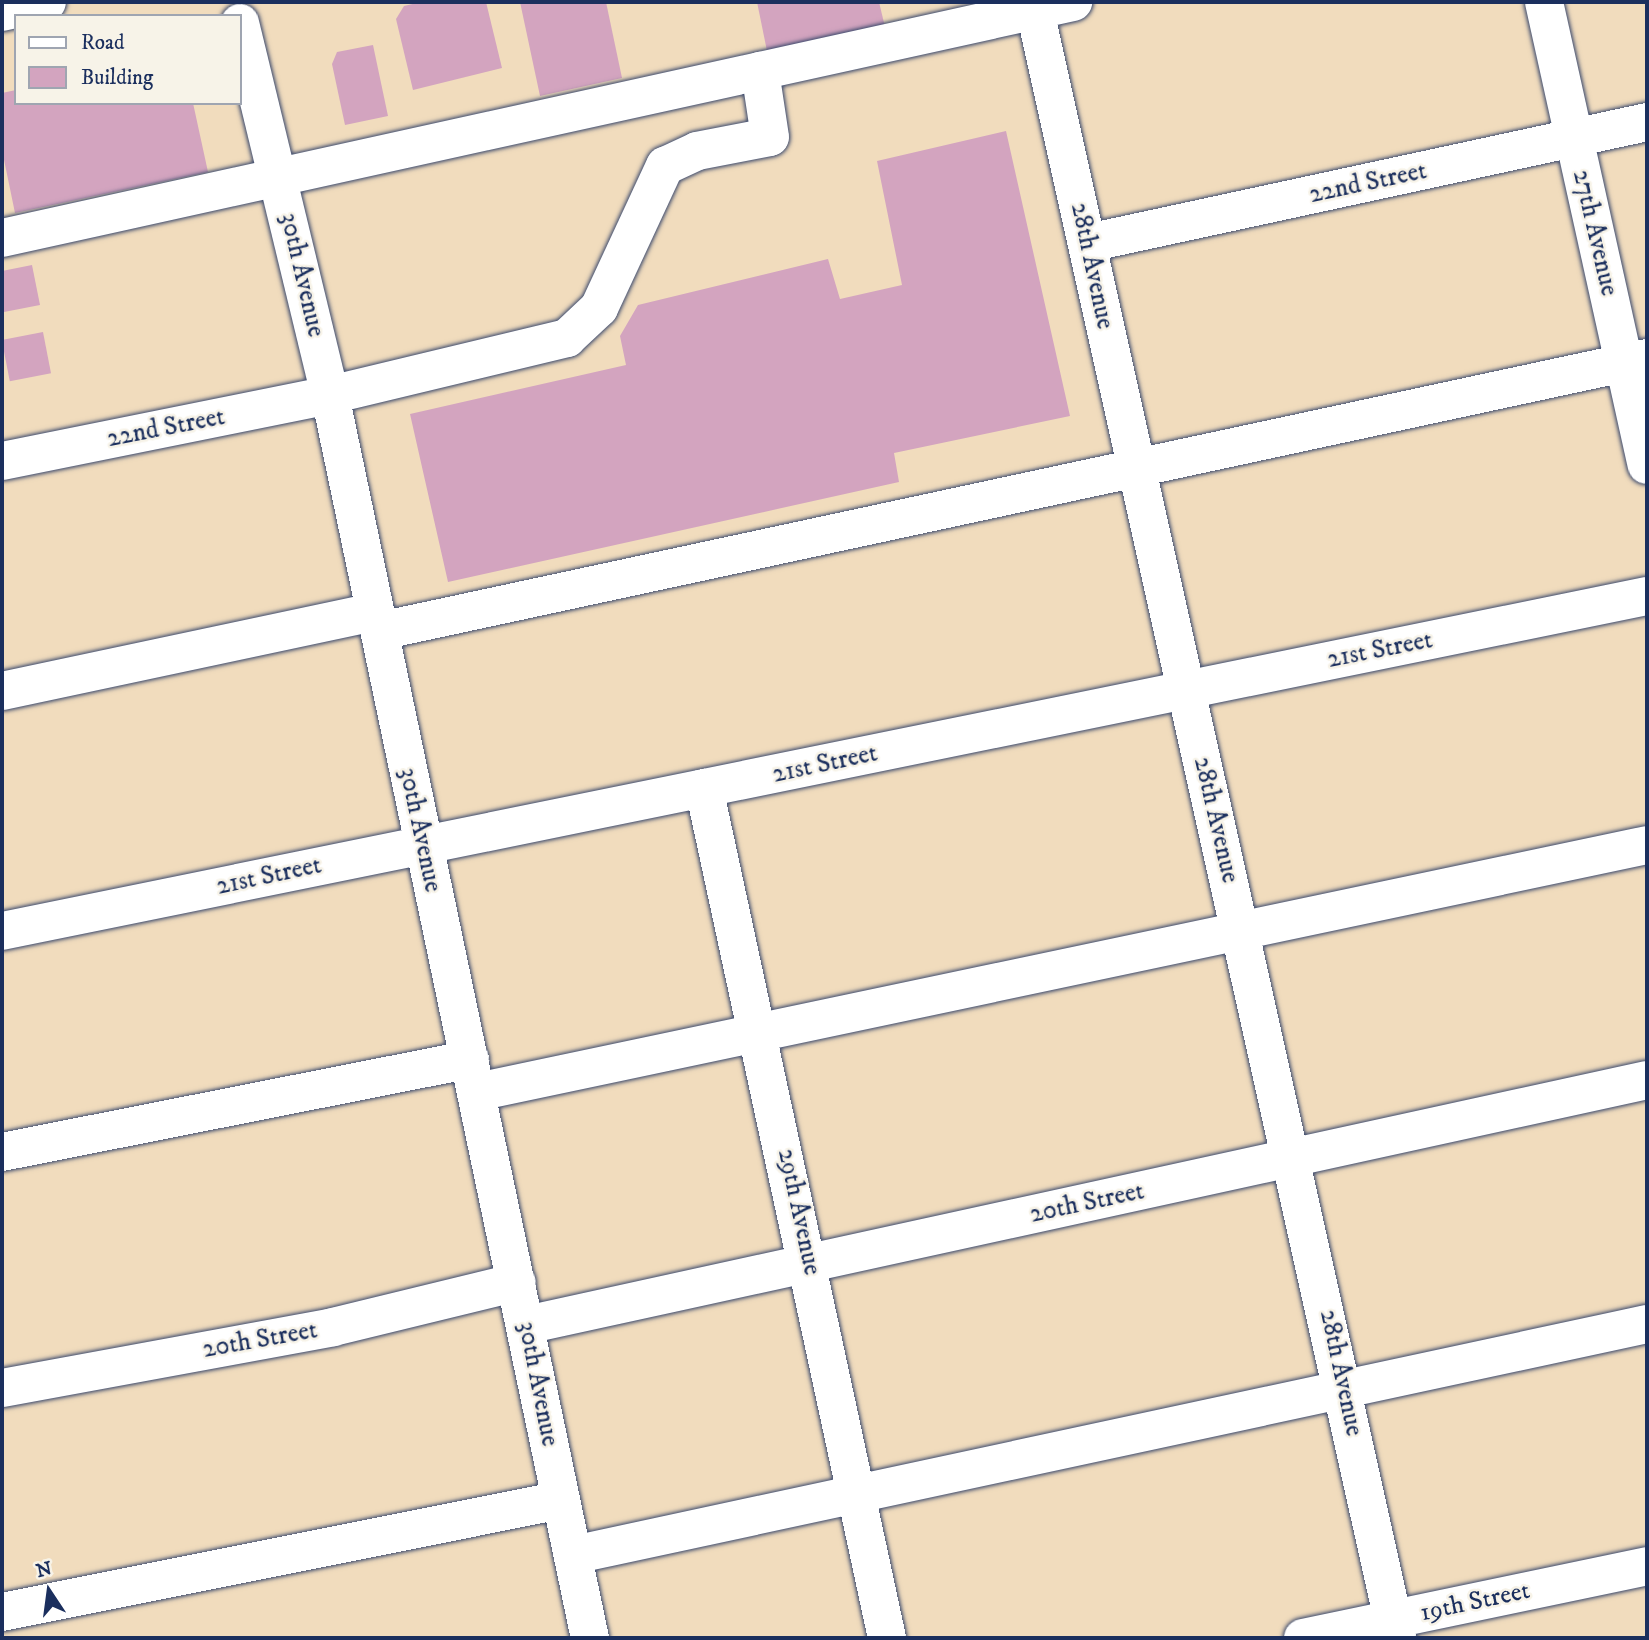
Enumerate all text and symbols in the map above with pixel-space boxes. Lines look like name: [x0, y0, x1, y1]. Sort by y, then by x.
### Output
legend: [14, 14, 242, 105]
text: Road: [81, 30, 125, 56]
text: Building: [81, 65, 153, 91]
street label: 22nd Street: [1307, 155, 1429, 211]
street label: 27th Avenue: [1565, 167, 1625, 299]
street label: 28th Avenue: [1063, 200, 1121, 332]
street label: 30th Avenue: [273, 210, 331, 340]
street label: 22nd Street: [105, 401, 227, 455]
street label: 21st Street: [1325, 625, 1435, 675]
street label: 21st Street: [770, 738, 880, 790]
street label: 28th Avenue: [1186, 754, 1246, 886]
street label: 30th Avenue: [392, 765, 448, 895]
street label: 21st Street: [214, 850, 324, 902]
street label: 29th Avenue: [770, 1146, 828, 1278]
street label: 20th Street: [1027, 1176, 1147, 1230]
street label: 28th Avenue: [1312, 1307, 1370, 1439]
street label: 20th Street: [200, 1315, 320, 1365]
street label: 30th Avenue: [511, 1319, 565, 1449]
north arrow: [14, 1556, 84, 1626]
text: N: [34, 1557, 54, 1583]
street label: 19th Street: [1417, 1575, 1533, 1629]

